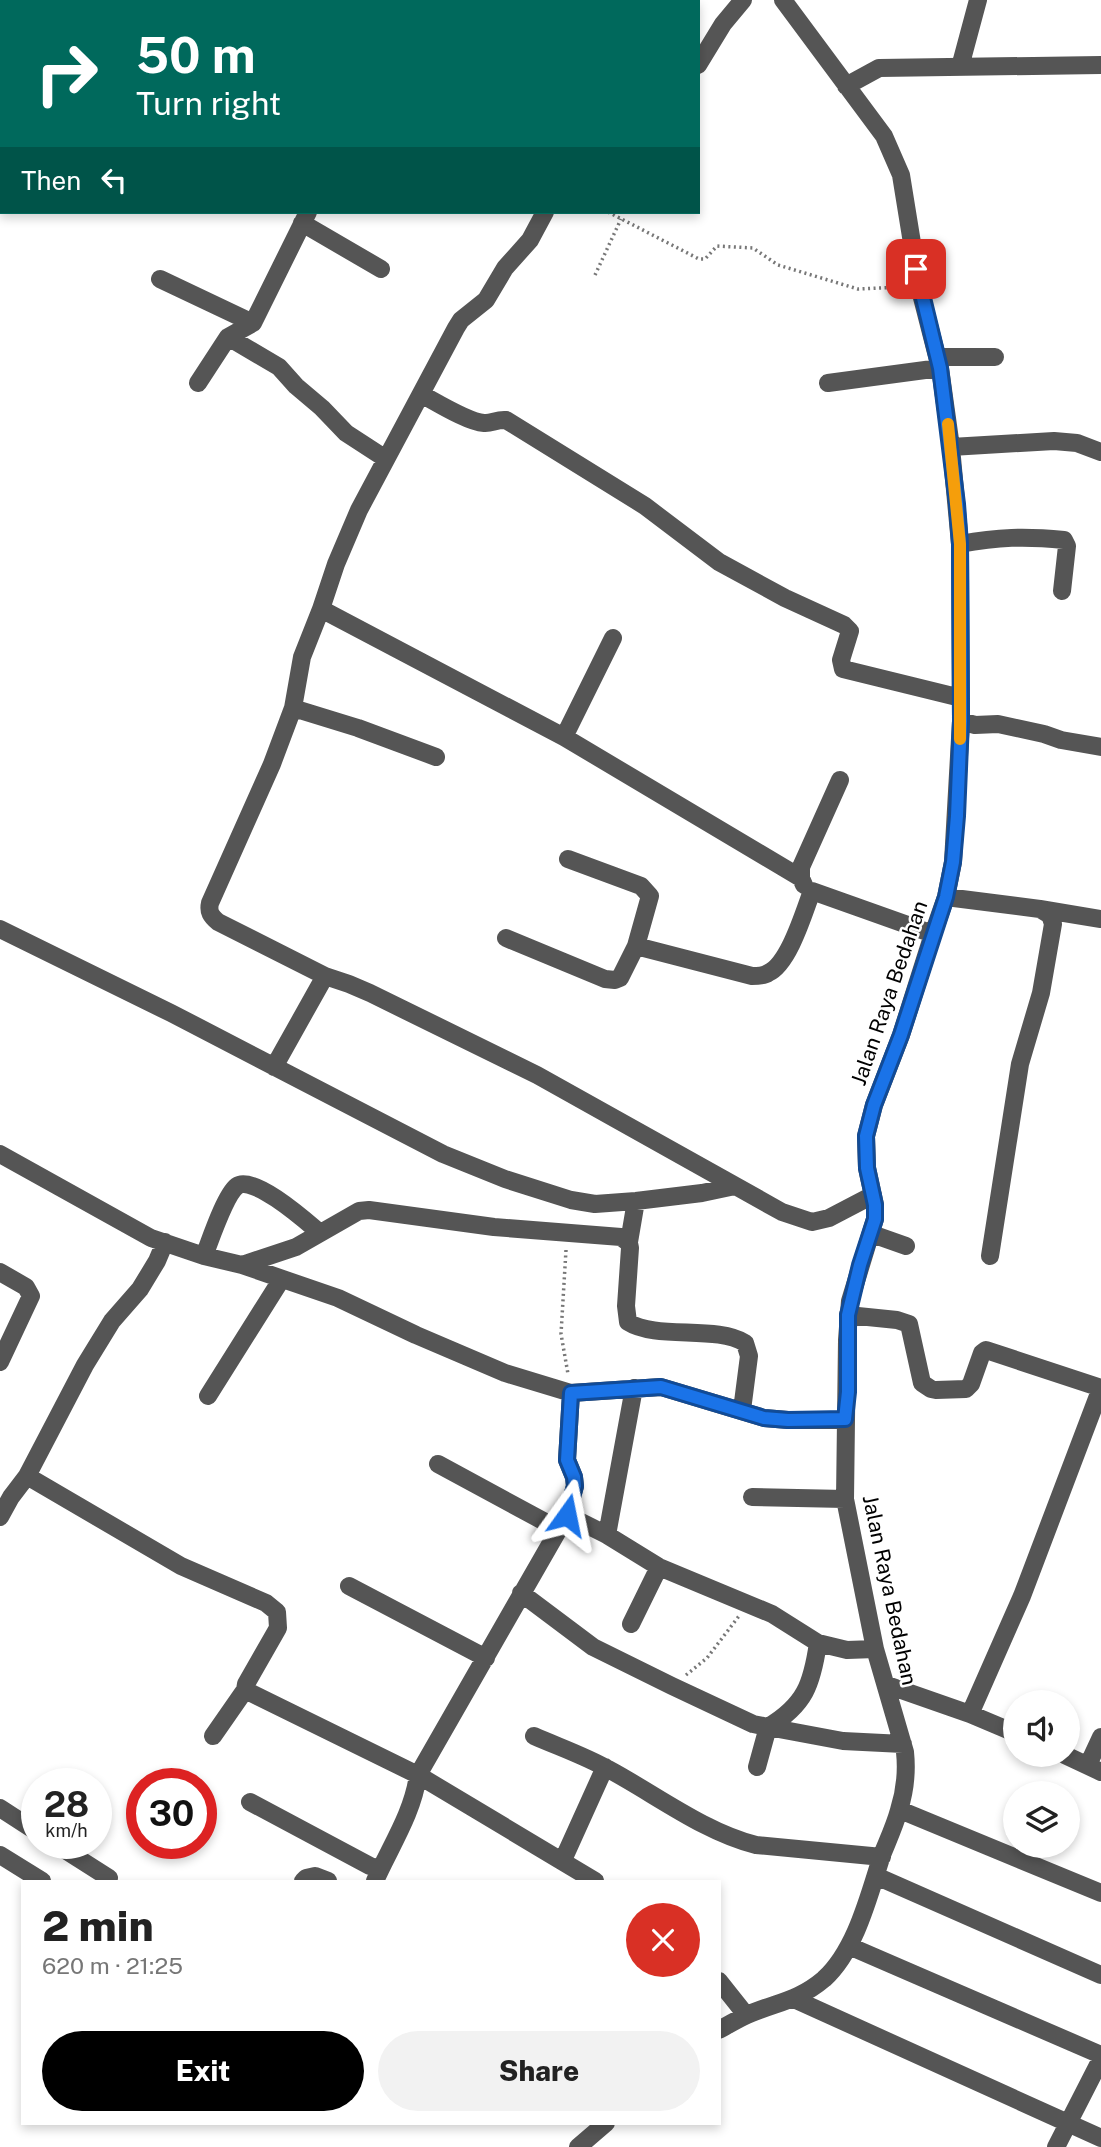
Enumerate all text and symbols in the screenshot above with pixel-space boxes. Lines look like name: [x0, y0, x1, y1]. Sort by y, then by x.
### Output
text: 50 m: [136, 26, 256, 84]
icon: right: [21, 28, 112, 119]
text: Turn right: [136, 85, 281, 122]
icon: left: [95, 161, 133, 199]
text: Then: [21, 165, 81, 196]
pin: [886, 239, 946, 299]
icon: arrive: [897, 250, 935, 288]
street label: Jalan Raya Bedahan: [846, 897, 932, 1089]
position arrow: [530, 1478, 604, 1552]
street label: Jalan Raya Bedahan: [858, 1493, 922, 1687]
map controls: [1003, 1690, 1080, 1858]
button: sound: [1003, 1690, 1080, 1767]
speed limit sign: 30: [126, 1768, 217, 1859]
button: layers: [1003, 1781, 1080, 1858]
text: 28: [44, 1784, 89, 1825]
text: km/h: [45, 1820, 88, 1841]
text: 2 min: [42, 1901, 154, 1950]
button: close: [626, 1903, 700, 1977]
text: 620 m · 21:25: [42, 1952, 183, 1979]
button: Exit: [42, 2031, 364, 2111]
button: Share: [378, 2031, 700, 2111]

